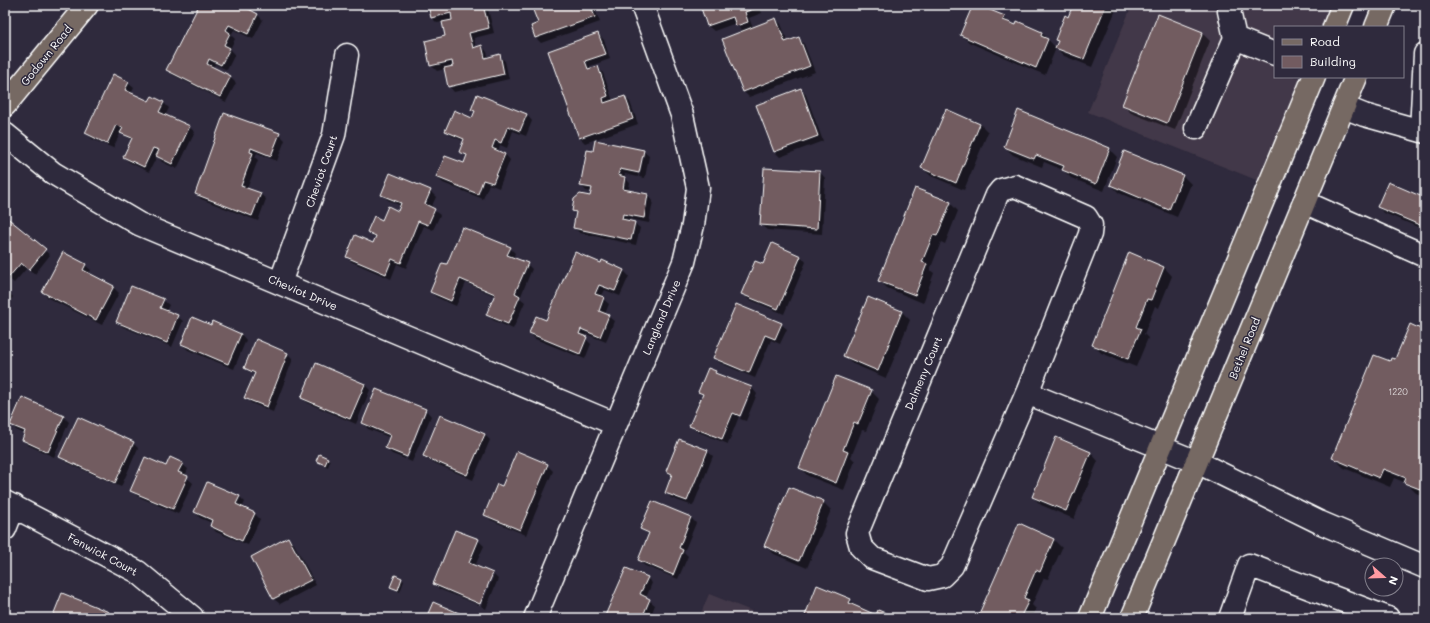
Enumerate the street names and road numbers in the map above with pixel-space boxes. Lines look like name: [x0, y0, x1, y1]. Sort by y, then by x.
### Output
street label: Godown Road: [17, 22, 75, 88]
street label: Cheviot Court: [302, 133, 340, 209]
street label: Cheviot Drive: [266, 271, 340, 313]
street label: Langland Drive: [638, 277, 684, 357]
street label: Bethel Road: [1225, 315, 1263, 381]
street label: Dalmeny Court: [901, 334, 945, 412]
street label: Fenwick Court: [65, 529, 141, 579]

